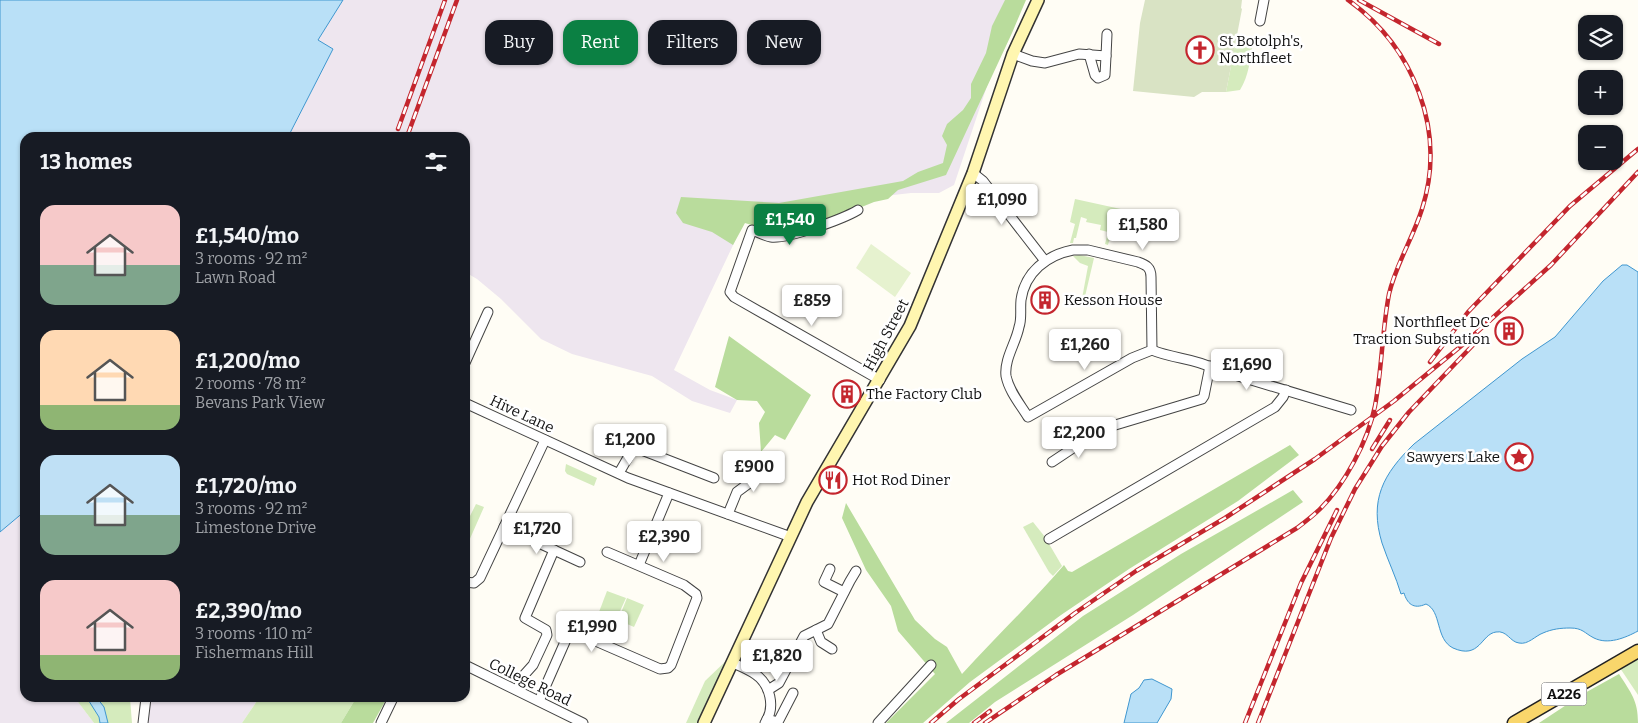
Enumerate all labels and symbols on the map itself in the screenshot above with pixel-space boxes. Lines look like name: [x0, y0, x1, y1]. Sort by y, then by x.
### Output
place label: St Botolph's, Northfleet: [1219, 32, 1303, 67]
church icon: St Botolph's, Northfleet: [1185, 35, 1215, 65]
pin: £1,090: [961, 184, 1043, 226]
pin: £1,540: [749, 204, 831, 246]
pin: £1,580: [1102, 208, 1184, 251]
pin: £859: [782, 284, 842, 327]
building icon: Kesson House: [1030, 285, 1060, 315]
place label: Kesson House: [1064, 291, 1163, 309]
street label: High Street: [859, 295, 913, 374]
place label: Northfleet DC Traction Substation: [1353, 313, 1490, 348]
building icon: Northfleet DC Traction Substation: [1494, 316, 1524, 346]
pin: £1,260: [1044, 328, 1126, 371]
pin: £1,690: [1206, 348, 1288, 391]
building icon: The Factory Club: [832, 379, 862, 409]
place label: The Factory Club: [866, 385, 982, 403]
street label: Hive Lane: [487, 391, 557, 437]
pin: £2,200: [1038, 416, 1120, 459]
pin: £1,200: [589, 424, 671, 466]
place icon: Sawyers Lake: [1504, 442, 1534, 472]
place label: Sawyers Lake: [1406, 448, 1500, 466]
pin: £900: [724, 450, 784, 493]
restaurant icon: Hot Rod Diner: [818, 465, 848, 495]
place label: Hot Rod Diner: [852, 471, 951, 489]
pin: £1,720: [496, 512, 578, 555]
pin: £2,390: [623, 520, 705, 563]
pin: £1,990: [551, 610, 633, 653]
pin: £1,820: [736, 640, 818, 682]
street label: College Road: [486, 654, 574, 710]
road number: A226: [1542, 682, 1586, 706]

